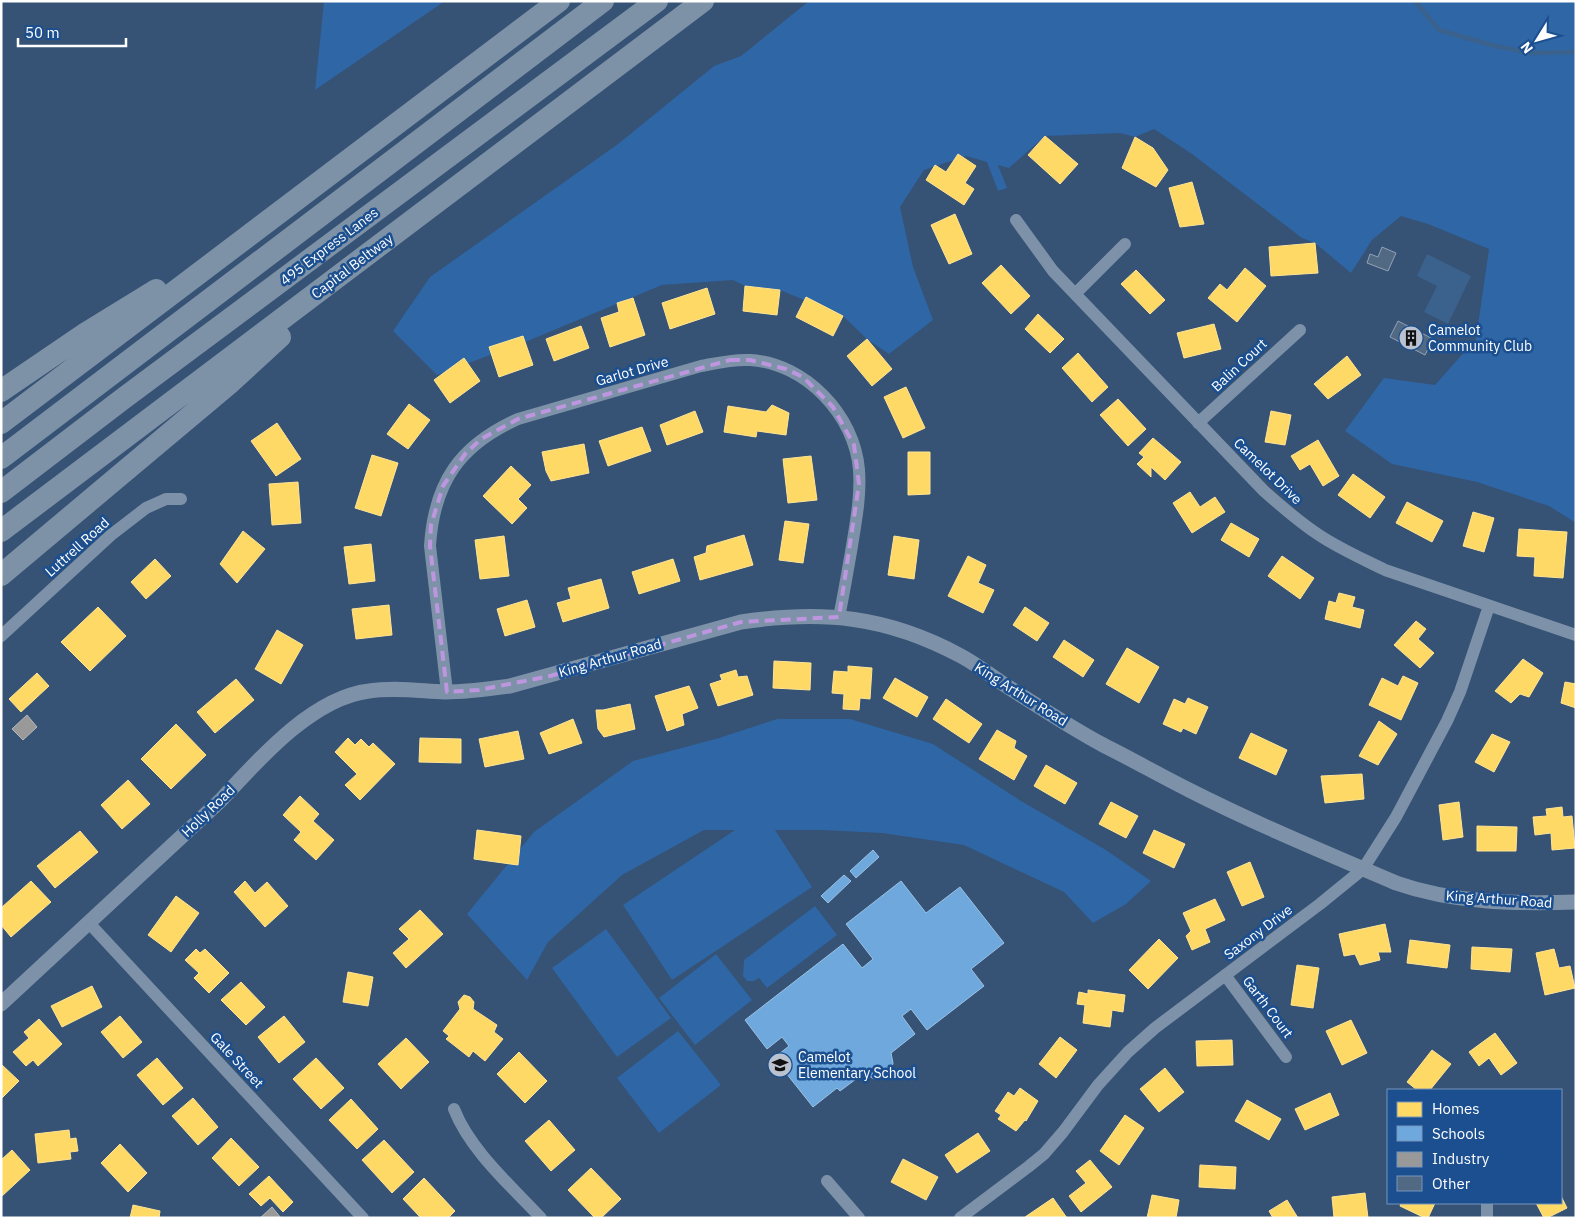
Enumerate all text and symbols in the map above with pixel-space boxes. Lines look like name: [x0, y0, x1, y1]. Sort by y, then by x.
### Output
scale bar: [18, 15, 125, 47]
north arrow: [1512, 15, 1562, 65]
text: 50 m: [25, 23, 60, 42]
text: N: [1516, 38, 1537, 57]
street label: 495 Express Lanes: [276, 203, 382, 289]
street label: Capital Beltway: [308, 229, 396, 303]
place label: Camelot Community Club: [1428, 321, 1532, 355]
building icon: Camelot Community Club: [1398, 325, 1424, 351]
street label: Balin Court: [1207, 335, 1271, 395]
street label: Garlot Drive: [594, 352, 671, 390]
street label: Camelot Drive: [1230, 434, 1306, 508]
street label: Luttrell Road: [41, 513, 113, 581]
street label: King Arthur Road: [556, 635, 664, 681]
street label: King Arthur Road: [971, 658, 1071, 730]
street label: Holly Road: [177, 781, 239, 841]
street label: King Arthur Road: [1445, 886, 1553, 912]
street label: Saxony Drive: [1220, 900, 1296, 964]
street label: Garth Court: [1239, 972, 1297, 1042]
street label: Gale Street: [206, 1028, 268, 1092]
place label: Camelot Elementary School: [798, 1048, 916, 1082]
school or university icon: Camelot Elementary School: [767, 1052, 793, 1078]
legend: [1387, 1089, 1562, 1204]
text: Homes: [1432, 1099, 1480, 1118]
text: Schools: [1432, 1124, 1485, 1143]
text: Industry: [1432, 1149, 1490, 1168]
text: Other: [1432, 1174, 1471, 1193]

